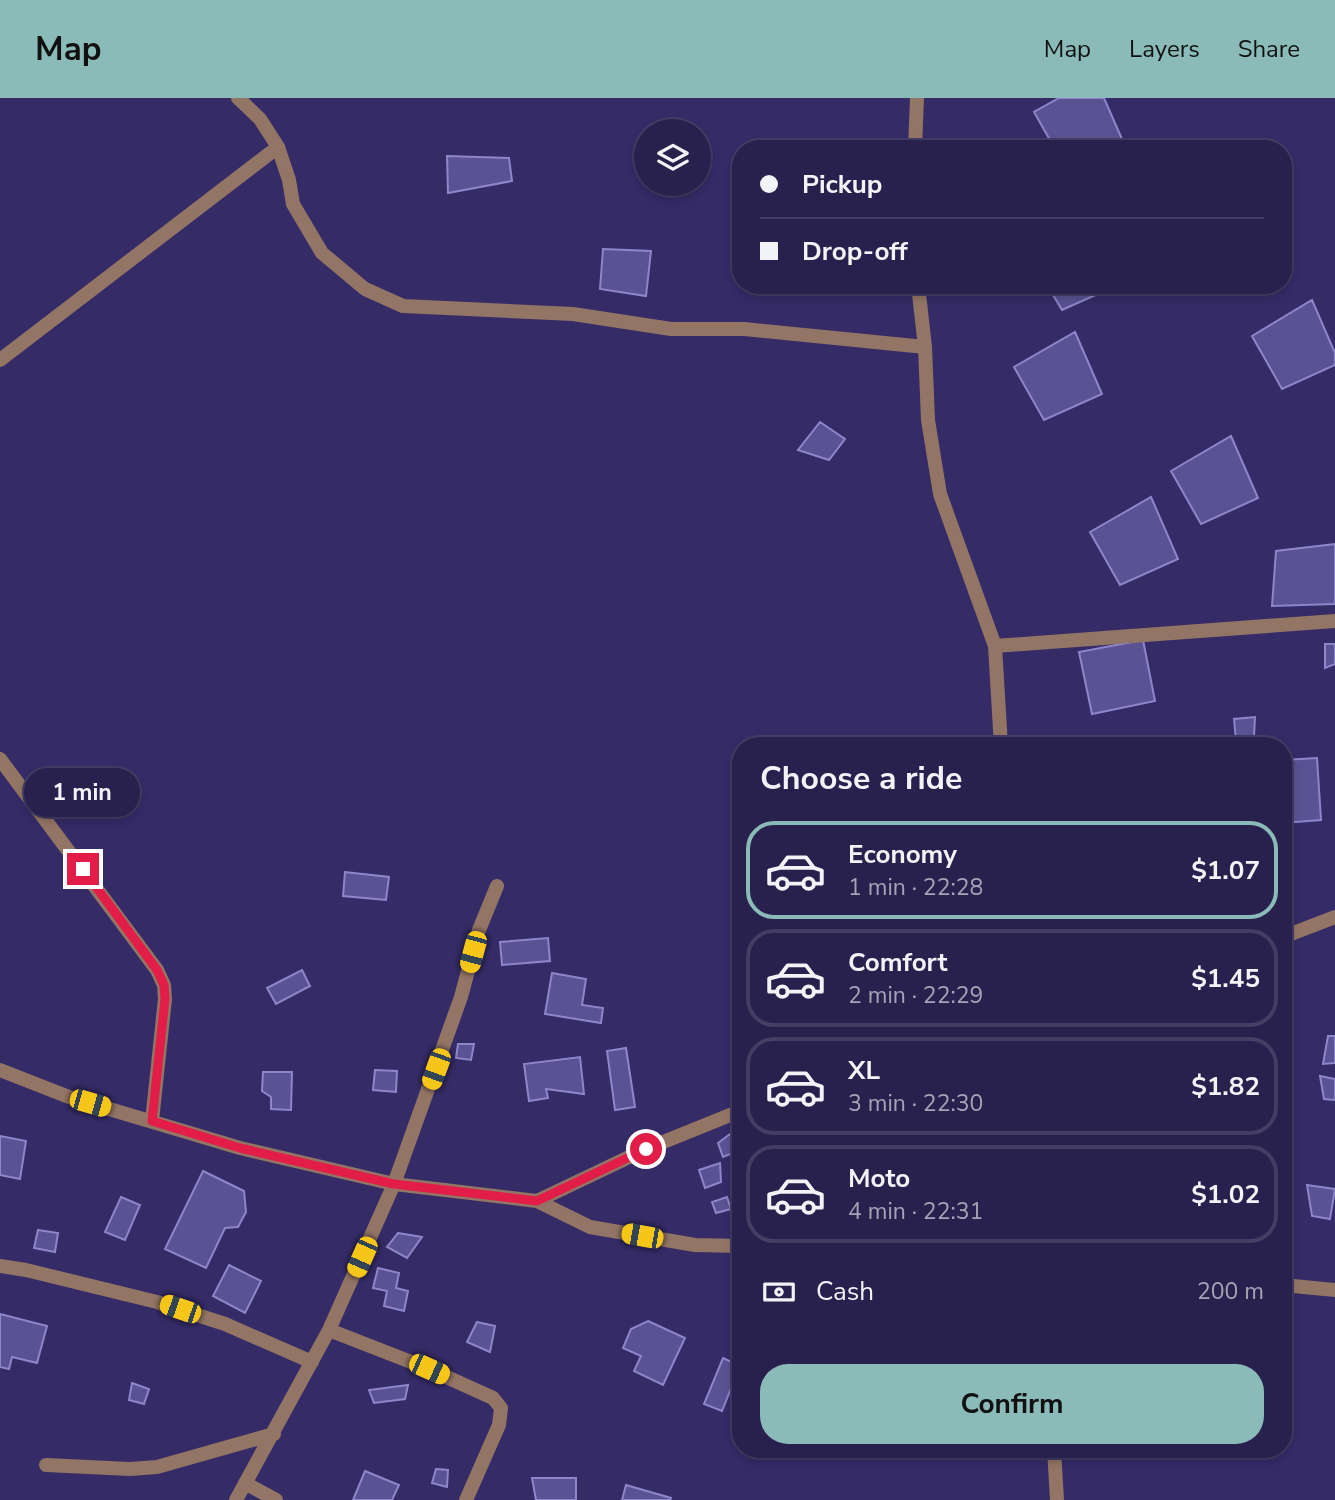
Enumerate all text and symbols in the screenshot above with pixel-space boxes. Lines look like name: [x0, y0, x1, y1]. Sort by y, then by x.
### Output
text: Map: [35, 27, 102, 72]
text: Map: [1044, 33, 1091, 65]
text: Layers: [1129, 33, 1200, 65]
text: Share: [1238, 33, 1300, 65]
map controls: [634, 119, 711, 196]
button: layers: [634, 119, 711, 196]
text: Pickup: [802, 167, 882, 202]
text: Drop-off: [802, 234, 908, 269]
text: Choose a ride: [760, 757, 962, 800]
callout: 1 min: [25, 768, 141, 816]
text: 1 min: [52, 777, 112, 808]
text: Economy: [848, 837, 957, 872]
icon: car: [764, 839, 827, 902]
route end: [67, 853, 99, 885]
text: $1.07: [1191, 853, 1260, 888]
text: 1 min · 22:28: [848, 872, 983, 903]
car: [458, 929, 489, 975]
text: Comfort: [848, 945, 948, 980]
icon: car: [764, 947, 827, 1010]
text: $1.45: [1191, 961, 1260, 996]
text: 2 min · 22:29: [848, 980, 983, 1011]
car: [419, 1046, 454, 1092]
text: XL: [848, 1053, 880, 1088]
icon: car: [764, 1055, 827, 1118]
text: $1.82: [1191, 1069, 1260, 1104]
car: [67, 1087, 114, 1119]
text: 3 min · 22:30: [848, 1088, 983, 1119]
route start: [630, 1133, 662, 1165]
text: Moto: [848, 1161, 910, 1196]
icon: car: [764, 1163, 827, 1226]
text: $1.02: [1191, 1177, 1260, 1212]
text: 4 min · 22:31: [848, 1196, 983, 1227]
car: [620, 1222, 665, 1250]
car: [344, 1234, 381, 1280]
icon: cash: [760, 1273, 798, 1311]
text: Cash: [816, 1274, 874, 1309]
text: 200 m: [1197, 1276, 1264, 1307]
car: [157, 1292, 204, 1326]
car: [406, 1351, 453, 1387]
button: Confirm: [760, 1364, 1264, 1444]

